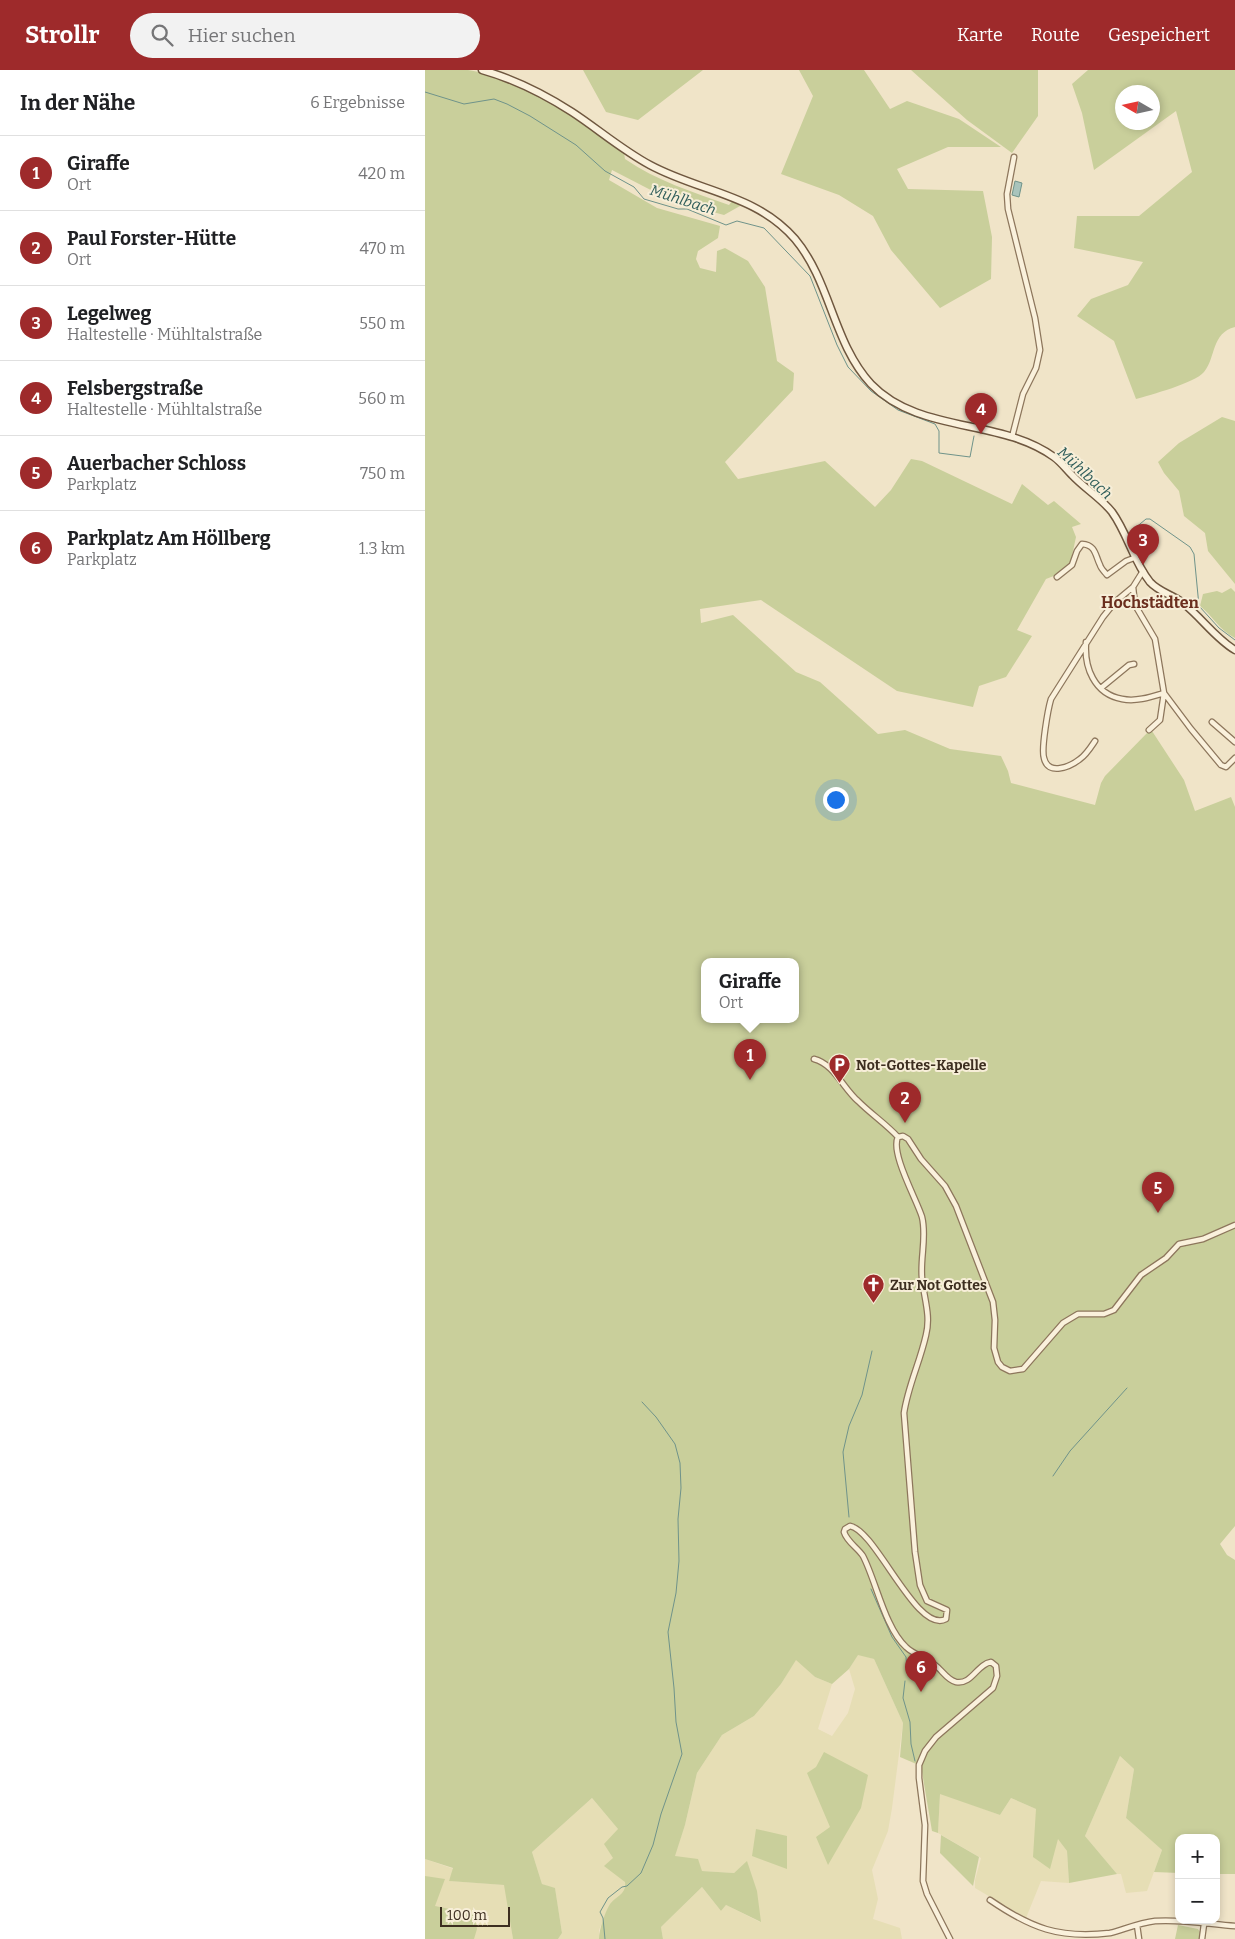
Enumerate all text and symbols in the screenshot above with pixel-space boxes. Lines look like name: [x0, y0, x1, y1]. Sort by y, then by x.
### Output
search box: [130, 13, 480, 58]
text: Strollr: [25, 21, 100, 49]
icon: search: [148, 21, 176, 49]
text: Hier suchen: [188, 24, 296, 47]
text: Karte: [957, 24, 1003, 46]
text: Route: [1031, 24, 1080, 46]
text: Gespeichert: [1108, 24, 1210, 46]
north arrow: [1115, 85, 1160, 130]
text: In der Nähe: [20, 90, 135, 116]
text: 6 Ergebnisse: [310, 93, 405, 112]
text: Giraffe: [67, 152, 130, 175]
text: 1: [33, 164, 39, 183]
text: 420 m: [358, 164, 405, 183]
text: Ort: [67, 175, 92, 194]
water label: Mühlbach: [648, 181, 718, 219]
text: Paul Forster-Hütte: [67, 227, 236, 250]
text: 2: [31, 239, 41, 258]
text: 470 m: [359, 239, 405, 258]
text: Ort: [67, 250, 92, 269]
text: Legelweg: [67, 302, 151, 325]
text: 3: [31, 314, 41, 333]
text: 550 m: [359, 314, 405, 333]
text: Haltestelle · Mühltalstraße: [67, 325, 262, 344]
text: Felsbergstraße: [67, 377, 203, 400]
text: 4: [31, 389, 41, 408]
text: 560 m: [358, 389, 405, 408]
pin: 4: [965, 393, 997, 434]
text: Haltestelle · Mühltalstraße: [67, 400, 262, 419]
water label: Mühlbach: [1054, 443, 1116, 503]
text: Auerbacher Schloss: [67, 452, 246, 475]
text: 5: [32, 464, 40, 483]
text: 750 m: [360, 464, 405, 483]
text: Parkplatz: [67, 475, 137, 494]
pin: 3: [1127, 524, 1159, 565]
text: Parkplatz Am Höllberg: [67, 527, 271, 550]
text: 6: [31, 539, 41, 558]
text: 1.3 km: [359, 539, 405, 558]
text: Parkplatz: [67, 550, 137, 569]
district label: Hochstädten: [1101, 593, 1200, 612]
your location: [823, 787, 849, 813]
popup: [701, 958, 799, 1023]
text: Giraffe: [719, 970, 781, 993]
text: Ort: [719, 993, 743, 1012]
pin: 1: [734, 1039, 766, 1080]
parking icon: Not-Gottes-Kapelle: [828, 1053, 852, 1084]
place label: Not-Gottes-Kapelle: [856, 1057, 987, 1074]
pin: 2: [889, 1082, 921, 1123]
pin: 5: [1142, 1172, 1174, 1213]
church icon: Zur Not Gottes: [862, 1273, 886, 1304]
place label: Zur Not Gottes: [890, 1277, 987, 1294]
pin: 6: [905, 1651, 937, 1692]
map controls: [1175, 1834, 1220, 1924]
button: +: [1175, 1834, 1220, 1879]
button: −: [1175, 1879, 1220, 1924]
scale bar: [440, 1904, 510, 1927]
text: 100 m: [447, 1907, 487, 1924]

